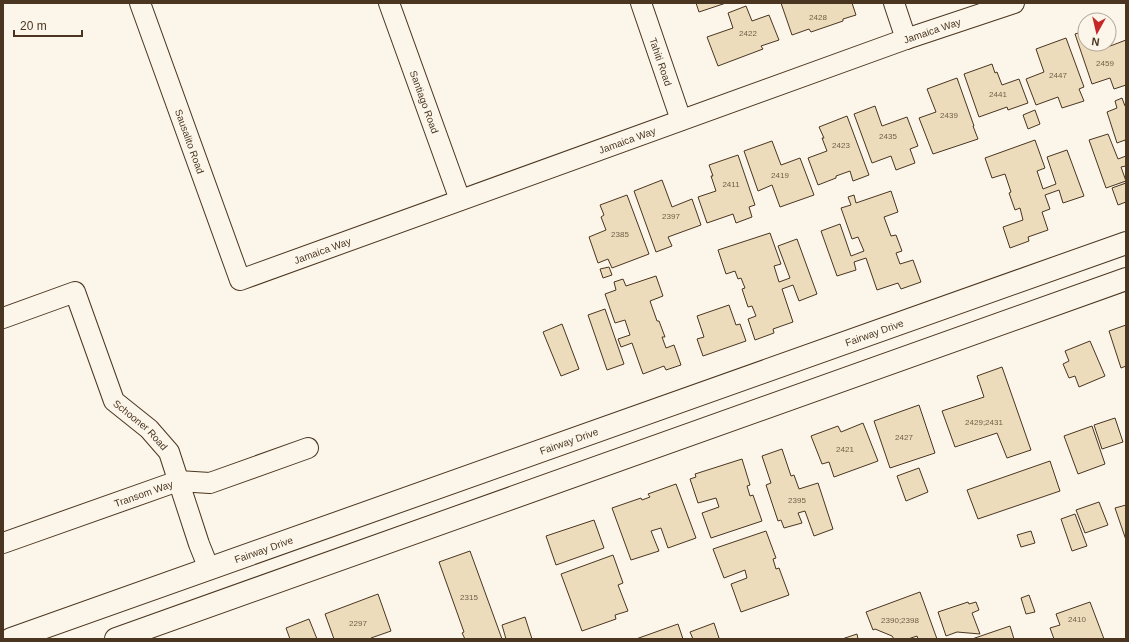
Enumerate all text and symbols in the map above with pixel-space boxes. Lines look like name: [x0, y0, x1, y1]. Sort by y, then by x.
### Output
scale bar: [14, 12, 82, 38]
north arrow: [1077, 12, 1117, 52]
house number: 2428: [809, 13, 827, 22]
street label: Jamaica Way: [902, 16, 962, 45]
text: 20 m: [20, 19, 47, 33]
house number: 2422: [739, 29, 757, 38]
text: N: [1091, 35, 1100, 48]
street label: Tahiti Road: [648, 36, 674, 87]
house number: 2459: [1096, 59, 1114, 68]
street label: Santiago Road: [408, 69, 441, 135]
house number: 2447: [1049, 71, 1067, 80]
house number: 2441: [989, 90, 1007, 99]
street label: Sausalito Road: [173, 107, 207, 175]
house number: 2439: [940, 111, 958, 120]
street label: Jamaica Way: [597, 125, 657, 155]
house number: 2435: [879, 132, 897, 141]
house number: 2423: [832, 141, 850, 150]
house number: 2419: [771, 171, 789, 180]
house number: 2411: [722, 180, 740, 189]
house number: 2397: [662, 212, 680, 221]
house number: 2385: [611, 230, 629, 239]
street label: Jamaica Way: [292, 235, 352, 266]
street label: Fairway Drive: [843, 317, 905, 348]
street label: Schooner Road: [111, 397, 170, 452]
house number: 2429;2431: [965, 418, 1003, 427]
street label: Fairway Drive: [538, 425, 600, 456]
house number: 2427: [895, 433, 913, 442]
house number: 2421: [836, 445, 854, 454]
street label: Transom Way: [113, 478, 174, 509]
house number: 2395: [788, 496, 806, 505]
street label: Fairway Drive: [233, 534, 295, 565]
house number: 2315: [460, 593, 478, 602]
house number: 2410: [1068, 615, 1086, 624]
house number: 2390;2398: [881, 616, 919, 625]
house number: 2297: [349, 619, 367, 628]

